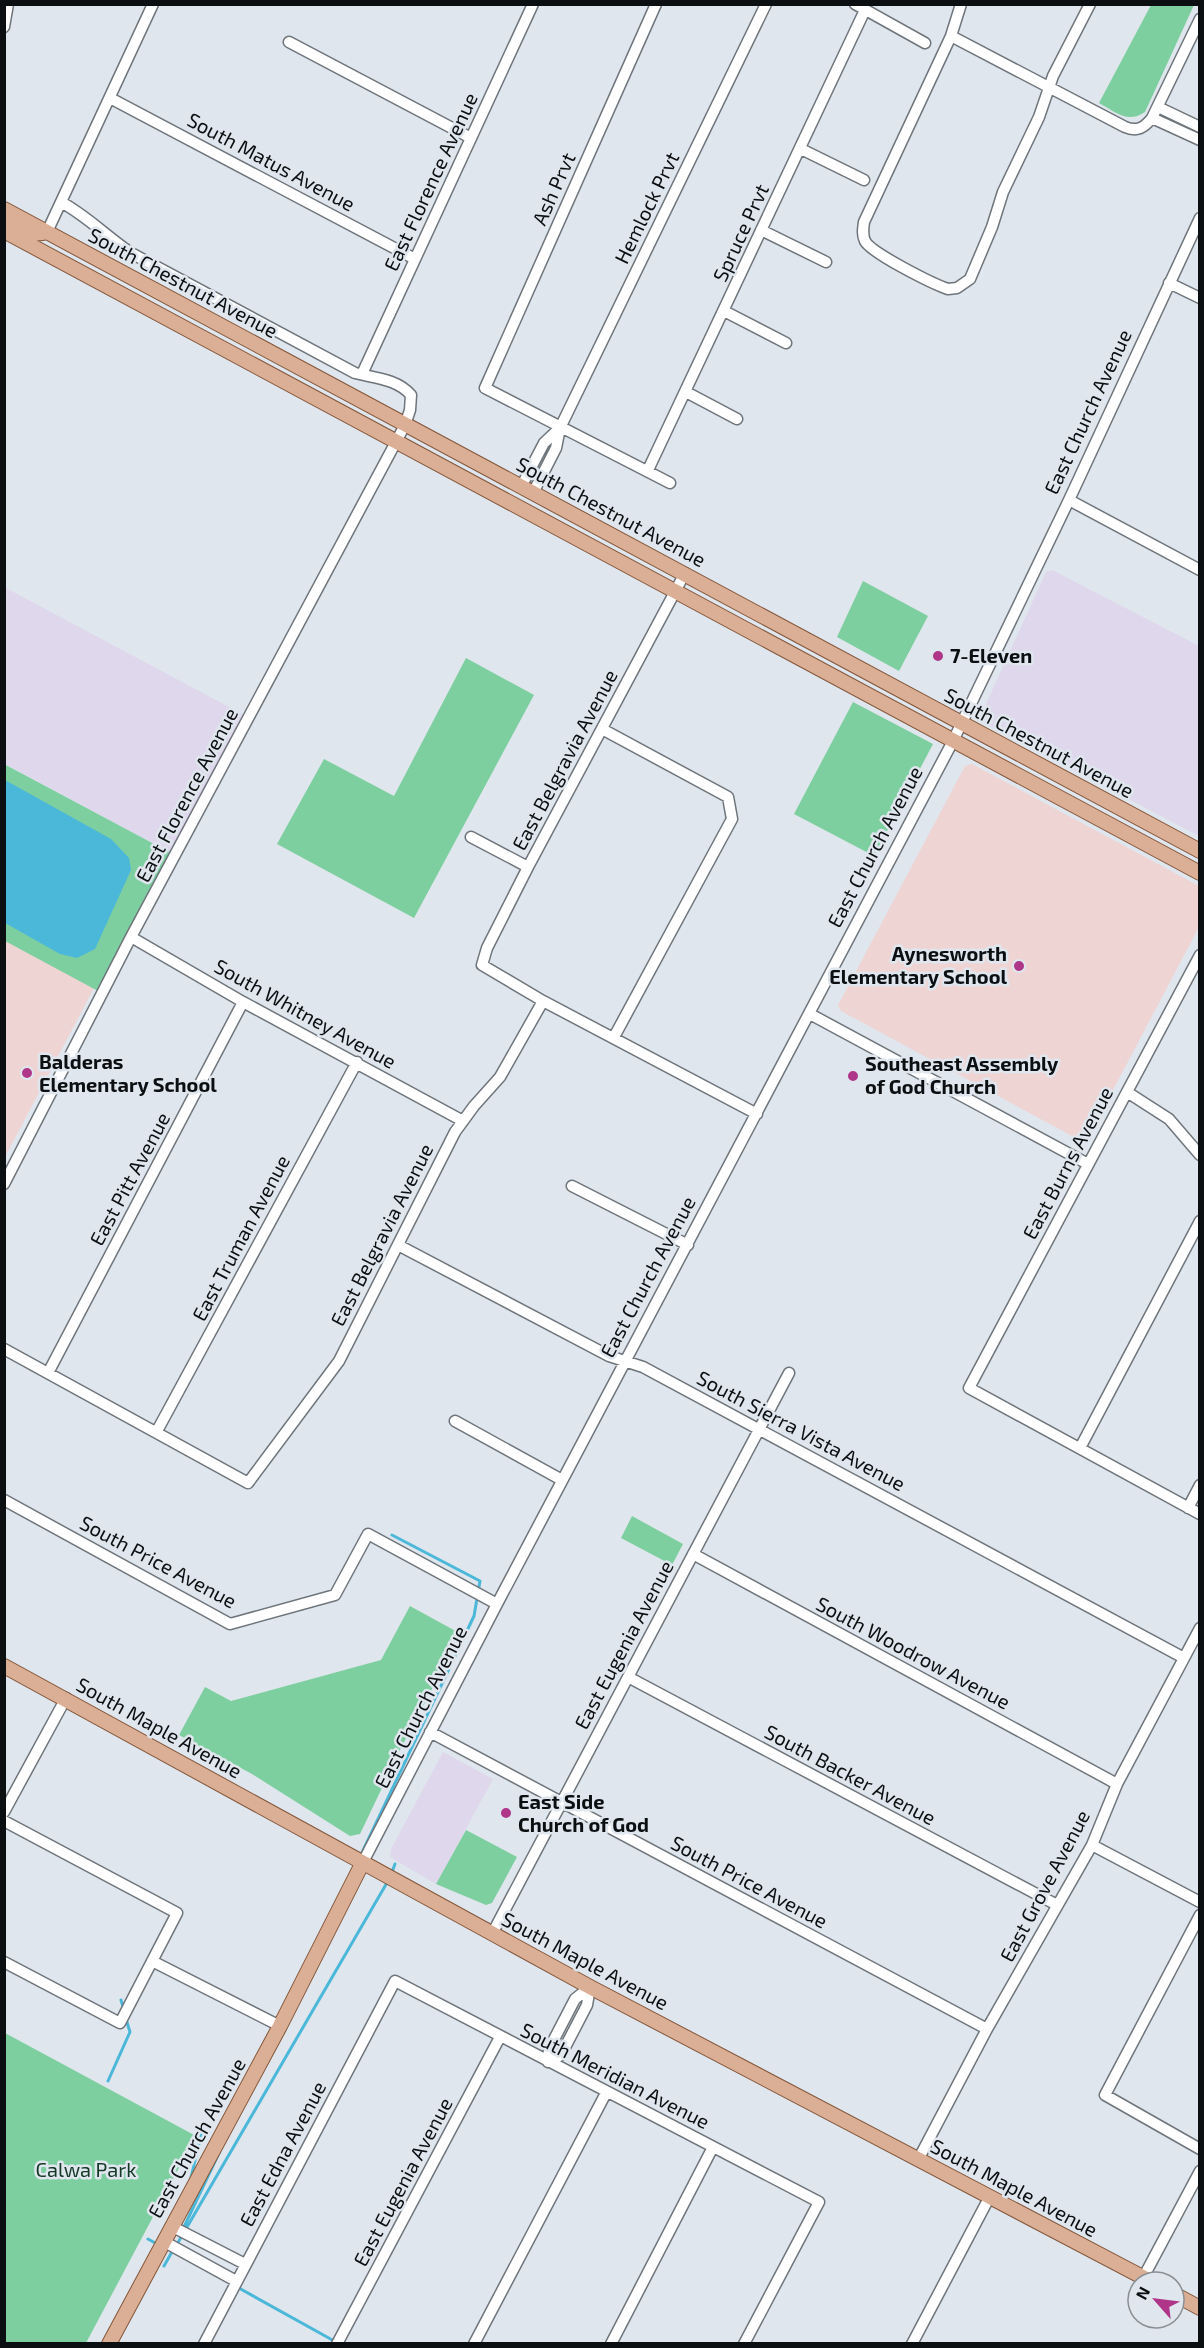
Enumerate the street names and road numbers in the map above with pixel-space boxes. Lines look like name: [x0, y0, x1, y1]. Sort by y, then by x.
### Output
street label: East Florence Avenue: [378, 89, 482, 275]
street label: South Matus Avenue: [184, 107, 359, 215]
street label: Ash Prvt: [527, 148, 580, 229]
street label: Hemlock Prvt: [609, 148, 684, 267]
street label: Spruce Prvt: [707, 180, 773, 285]
street label: South Chestnut Avenue: [85, 222, 282, 342]
street label: East Church Avenue: [1038, 325, 1136, 498]
street label: South Chestnut Avenue: [513, 451, 710, 571]
street label: East Belgravia Avenue: [506, 665, 622, 854]
street label: South Chestnut Avenue: [941, 682, 1138, 802]
street label: East Florence Avenue: [130, 703, 242, 886]
street label: East Church Avenue: [822, 762, 927, 931]
street label: South Whitney Avenue: [210, 953, 401, 1073]
street label: East Burns Avenue: [1017, 1082, 1117, 1243]
street label: East Pitt Avenue: [84, 1108, 174, 1249]
street label: East Belgravia Avenue: [325, 1139, 437, 1330]
street label: East Truman Avenue: [186, 1151, 294, 1325]
street label: East Church Avenue: [595, 1192, 700, 1361]
street label: South Sierra Vista Avenue: [693, 1365, 910, 1495]
street label: South Price Avenue: [76, 1510, 241, 1613]
street label: East Eugenia Avenue: [569, 1556, 678, 1733]
street label: South Woodrow Avenue: [812, 1591, 1015, 1713]
street label: East Church Avenue: [369, 1621, 471, 1792]
street label: South Maple Avenue: [73, 1672, 246, 1783]
street label: South Backer Avenue: [761, 1719, 940, 1829]
street label: East Grove Avenue: [994, 1806, 1094, 1965]
street label: South Price Avenue: [667, 1830, 832, 1933]
street label: South Maple Avenue: [498, 1906, 673, 2014]
street label: South Meridian Avenue: [517, 2017, 714, 2133]
street label: East Church Avenue: [142, 2053, 250, 2222]
street label: East Edna Avenue: [234, 2077, 330, 2230]
street label: East Eugenia Avenue: [348, 2093, 457, 2270]
street label: South Maple Avenue: [927, 2133, 1102, 2241]

